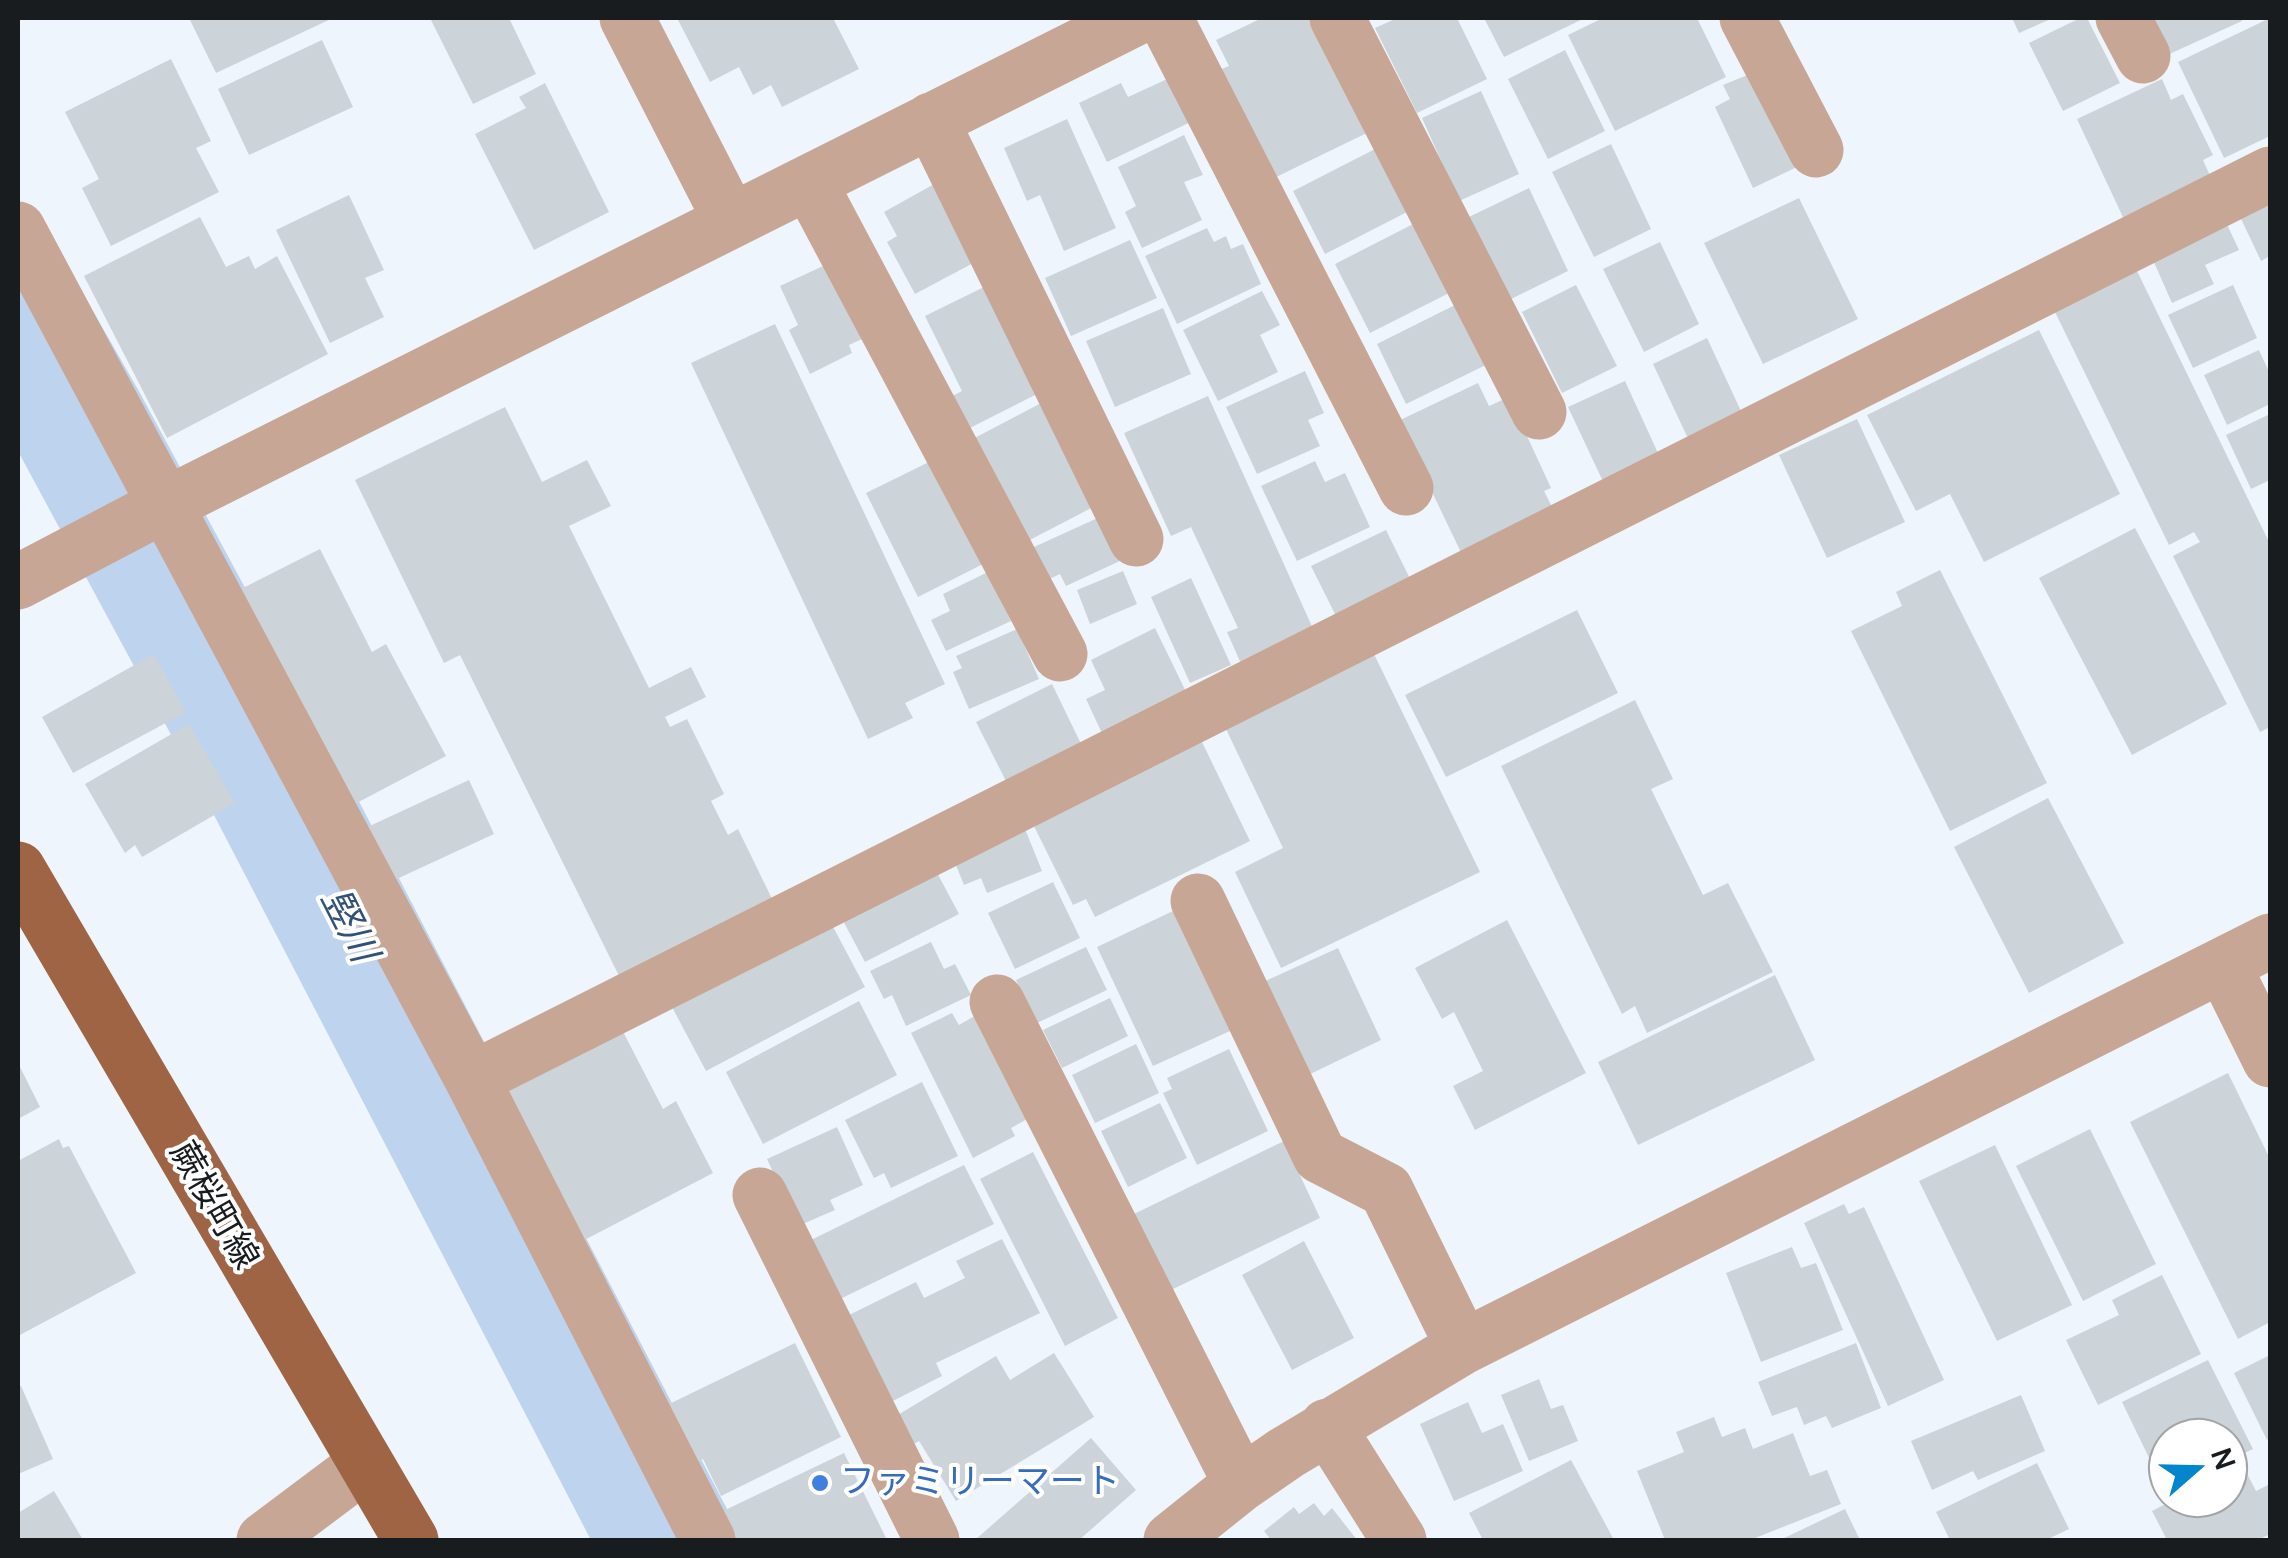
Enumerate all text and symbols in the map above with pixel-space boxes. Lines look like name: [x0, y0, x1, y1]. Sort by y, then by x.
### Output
water label: 竪川: [310, 882, 386, 970]
street label: 蕨桜町線: [160, 1135, 266, 1277]
north arrow: [2148, 1418, 2248, 1518]
text: N: [2203, 1442, 2246, 1474]
place label: ファミリーマート: [840, 1462, 1120, 1504]
marker: ファミリーマート: [809, 1472, 831, 1494]

